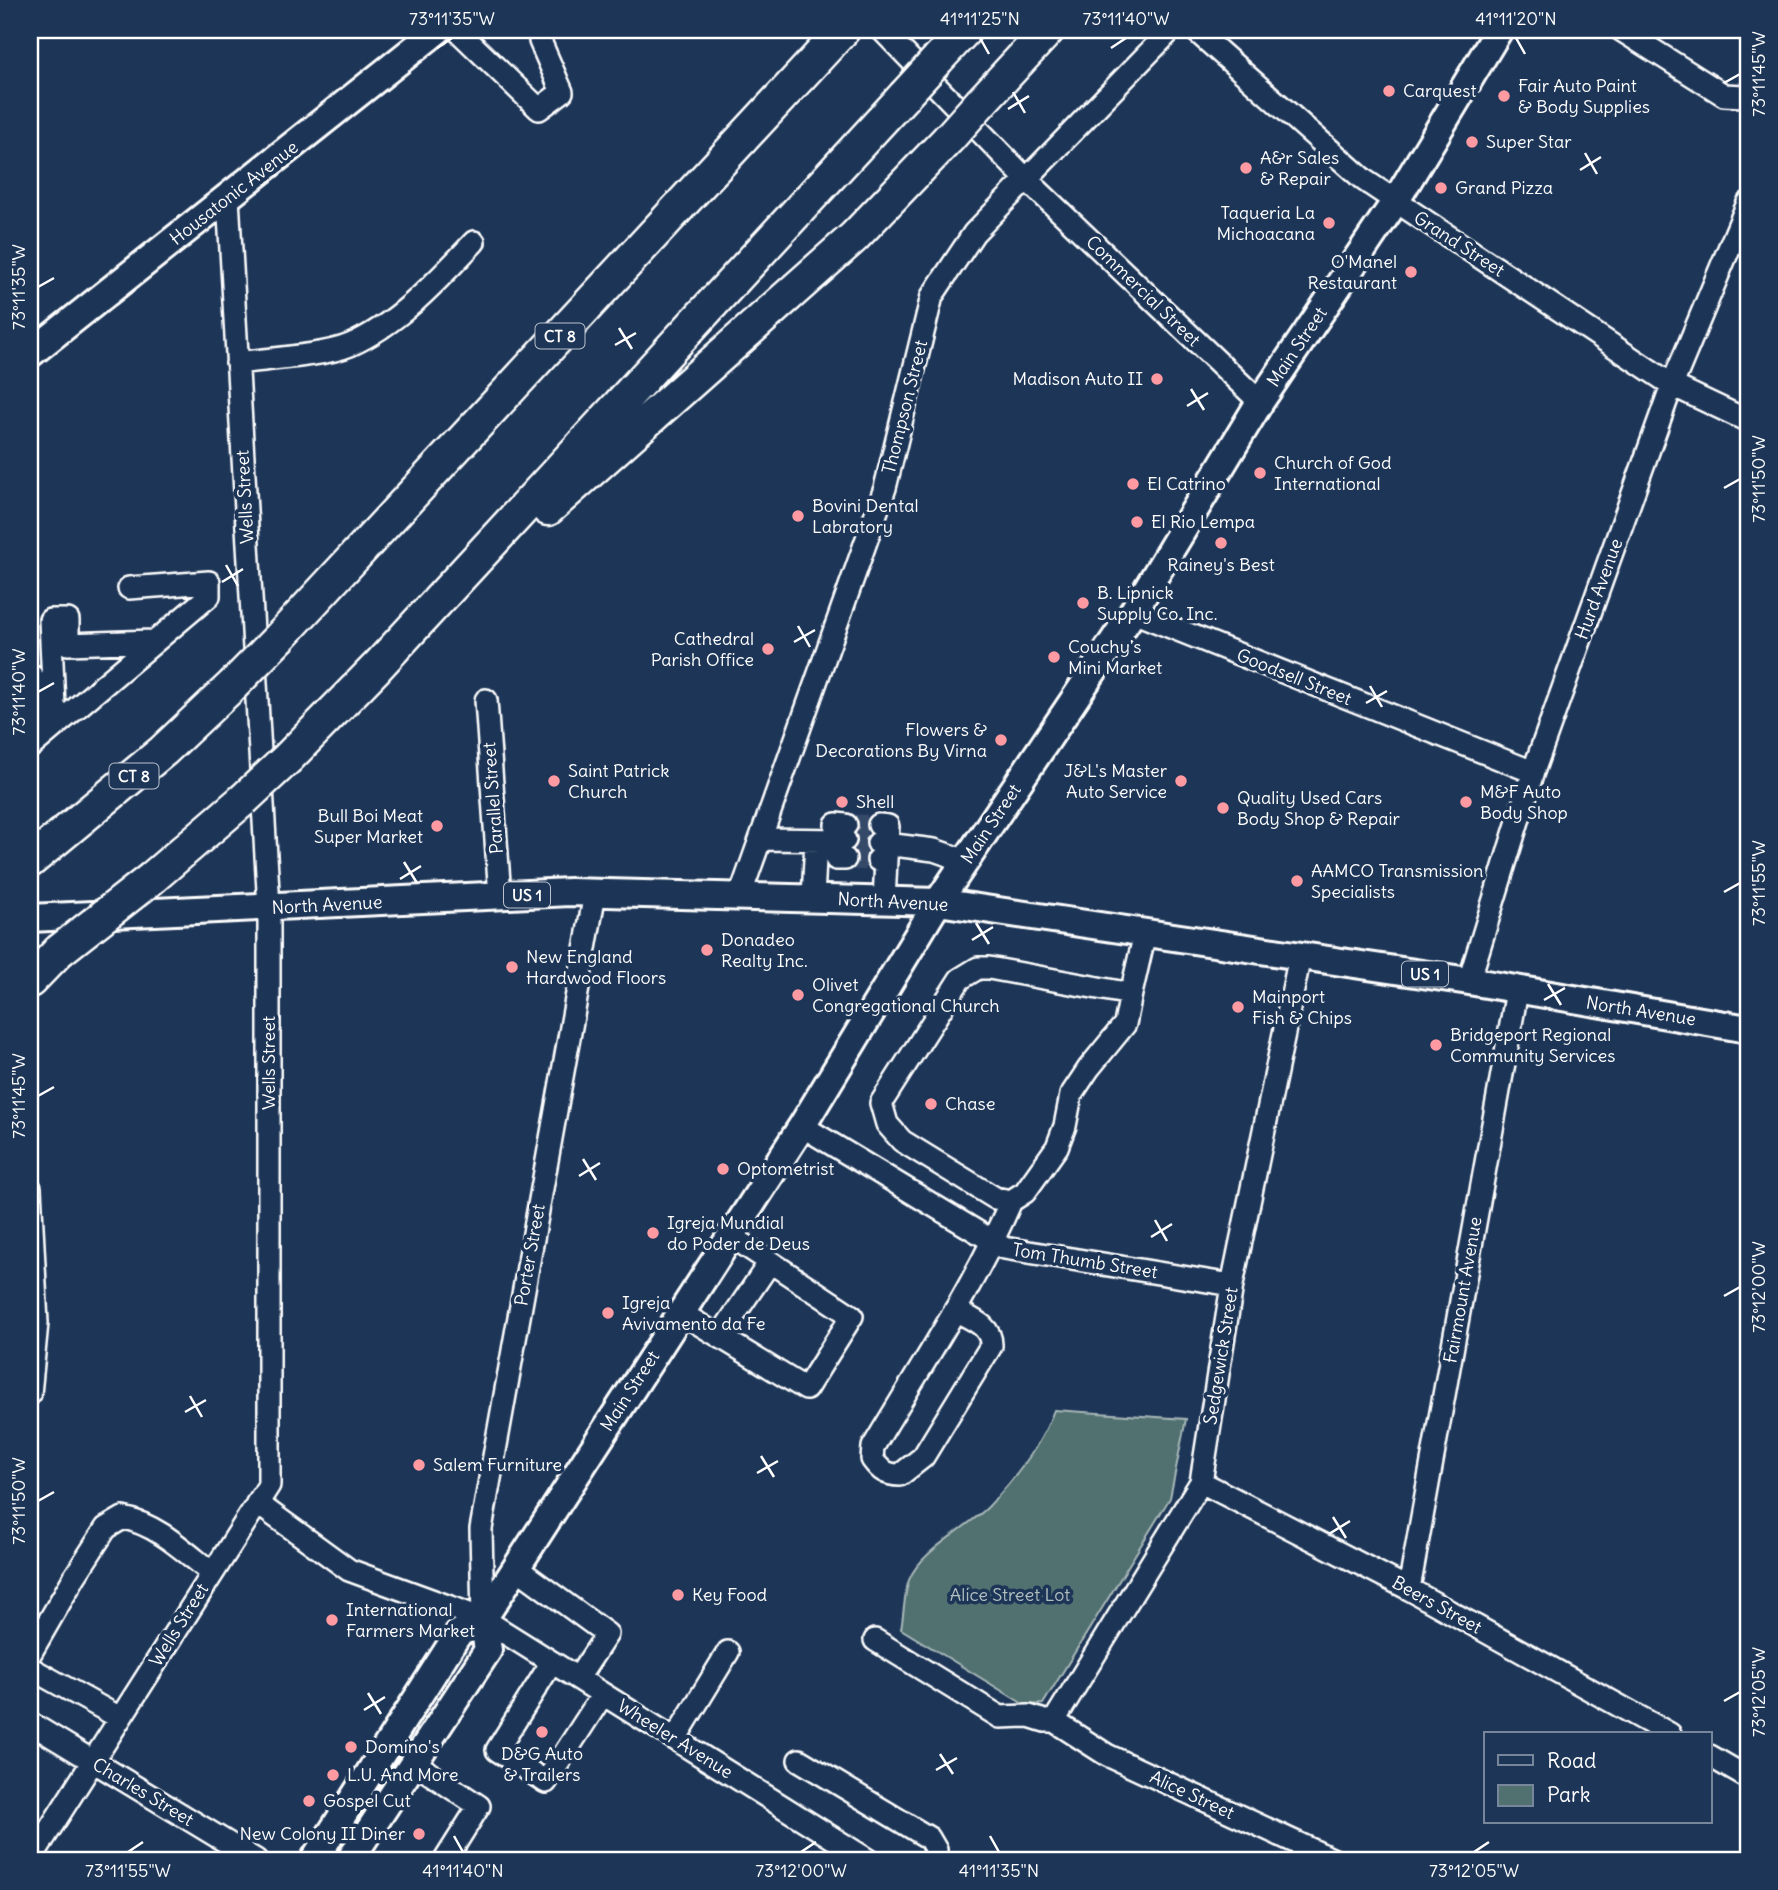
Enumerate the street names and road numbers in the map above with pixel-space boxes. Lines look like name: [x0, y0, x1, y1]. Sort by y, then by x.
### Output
street label: Housatonic Avenue: [165, 135, 302, 250]
street label: Grand Street: [1409, 206, 1509, 281]
street label: Commercial Street: [1081, 230, 1205, 351]
street label: Main Street: [1261, 302, 1332, 391]
road number: CT 8: [536, 324, 584, 348]
street label: Thompson Street: [877, 338, 932, 476]
street label: Wells Street: [231, 449, 258, 545]
street label: Hurd Avenue: [1570, 535, 1627, 642]
street label: Goodsell Street: [1233, 643, 1355, 710]
street label: Parallel Street: [477, 741, 508, 855]
road number: CT 8: [110, 764, 158, 789]
street label: Main Street: [955, 779, 1026, 868]
road number: US 1: [504, 882, 550, 908]
street label: North Avenue: [837, 887, 949, 916]
street label: North Avenue: [271, 890, 383, 919]
road number: US 1: [1402, 962, 1448, 986]
street label: North Avenue: [1585, 990, 1698, 1031]
street label: Wells Street: [257, 1016, 280, 1110]
street label: Porter Street: [509, 1202, 550, 1308]
street label: Fairmount Avenue: [1438, 1215, 1487, 1365]
street label: Tom Thumb Street: [1011, 1238, 1159, 1283]
street label: Sedgewick Street: [1198, 1286, 1243, 1426]
street label: Main Street: [595, 1346, 664, 1435]
street label: Beers Street: [1388, 1570, 1486, 1639]
street label: Wells Street: [144, 1579, 213, 1671]
street label: Wheeler Avenue: [613, 1694, 737, 1783]
street label: Charles Street: [88, 1752, 198, 1831]
street label: Alice Street: [1146, 1765, 1238, 1824]

